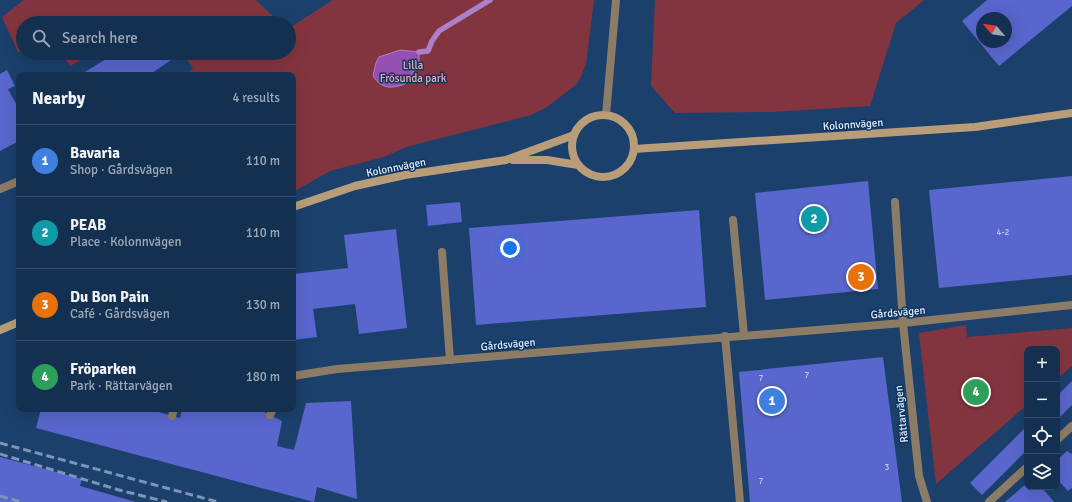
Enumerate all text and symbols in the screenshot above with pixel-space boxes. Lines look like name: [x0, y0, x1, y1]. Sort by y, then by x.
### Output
north arrow: [976, 12, 1012, 48]
search box: [16, 16, 296, 60]
icon: search: [30, 27, 52, 49]
text: Search here: [62, 29, 138, 47]
park label: Lilla Frösunda park: [380, 59, 447, 85]
text: Nearby: [32, 88, 85, 109]
text: 4 results: [232, 90, 280, 106]
street label: Kolonnvägen: [822, 116, 884, 133]
text: Bavaria: [70, 144, 120, 162]
text: 1: [41, 153, 49, 169]
text: 110 m: [246, 153, 280, 169]
street label: Kolonnvägen: [365, 155, 427, 180]
text: Shop · Gårdsvägen: [70, 162, 173, 178]
pin: 2: [801, 204, 827, 234]
text: PEAB: [70, 216, 106, 234]
text: 2: [41, 225, 49, 241]
text: 110 m: [246, 225, 280, 241]
house number: 4-2: [997, 227, 1010, 238]
text: Place · Kolonnvägen: [70, 234, 182, 250]
your location: [500, 238, 520, 258]
pin: 3: [848, 262, 874, 292]
text: Du Bon Pain: [70, 288, 149, 306]
text: 3: [41, 297, 49, 313]
text: 130 m: [246, 297, 280, 313]
street label: Gårdsvägen: [870, 304, 926, 321]
text: Café · Gårdsvägen: [70, 306, 170, 322]
street label: Gårdsvägen: [480, 336, 536, 353]
map controls: [1024, 346, 1060, 490]
button: +: [1024, 346, 1060, 382]
text: Fröparken: [70, 360, 136, 378]
text: 4: [41, 369, 49, 385]
text: 180 m: [246, 369, 280, 385]
house number: 7: [805, 370, 810, 381]
house number: 7: [759, 373, 764, 384]
pin: 4: [963, 377, 989, 407]
text: Park · Rättarvägen: [70, 378, 173, 394]
button: −: [1024, 382, 1060, 418]
street label: Rättarvägen: [892, 385, 911, 443]
pin: 1: [759, 386, 785, 416]
button: locate: [1024, 418, 1060, 454]
button: layers: [1024, 454, 1060, 490]
house number: 3: [885, 462, 890, 473]
house number: 7: [759, 476, 764, 487]

